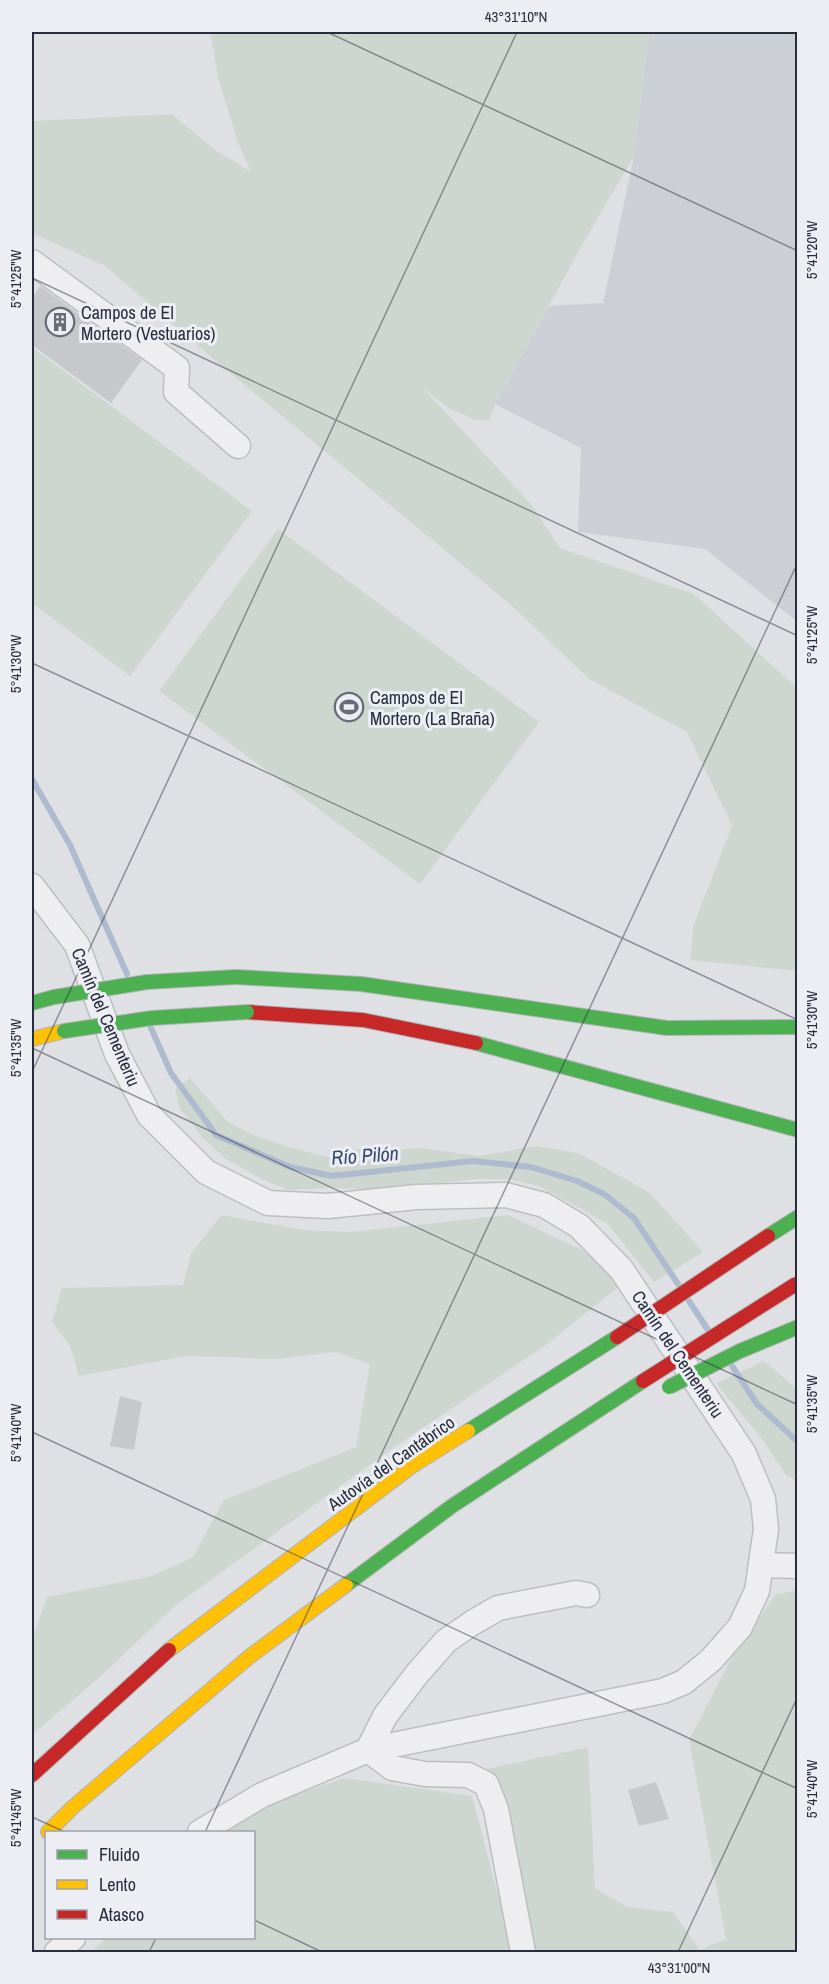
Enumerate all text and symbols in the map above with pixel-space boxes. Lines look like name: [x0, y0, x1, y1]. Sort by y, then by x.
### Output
text: 43°31'10"N: [485, 6, 547, 27]
text: 5°41'20"W: [801, 220, 822, 279]
text: 5°41'25"W: [5, 249, 26, 308]
place label: Campos de El Mortero (Vestuarios): [81, 300, 216, 346]
building icon: Campos de El Mortero (Vestuarios): [44, 306, 76, 338]
text: 5°41'25"W: [801, 605, 822, 664]
text: 5°41'30"W: [5, 634, 26, 693]
place label: Campos de El Mortero (La Braña): [370, 685, 495, 731]
sports icon: Campos de El Mortero (La Braña): [333, 691, 365, 723]
street label: Camín del Cementeriu: [65, 944, 147, 1090]
text: 5°41'30"W: [801, 990, 822, 1049]
text: 5°41'35"W: [5, 1018, 26, 1077]
water label: Río Pilón: [330, 1139, 400, 1171]
street label: Camín del Cementeriu: [626, 1285, 730, 1423]
text: 5°41'35"W: [801, 1374, 822, 1433]
text: 5°41'40"W: [5, 1403, 26, 1462]
street label: Autovía del Cantábrico: [322, 1410, 460, 1517]
text: 5°41'40"W: [801, 1759, 822, 1818]
text: 5°41'45"W: [5, 1788, 26, 1847]
legend: [45, 1831, 255, 1939]
text: Fluido: [99, 1842, 140, 1867]
text: Lento: [99, 1872, 136, 1897]
text: Atasco: [98, 1902, 144, 1927]
text: 43°31'00"N: [648, 1957, 710, 1978]

